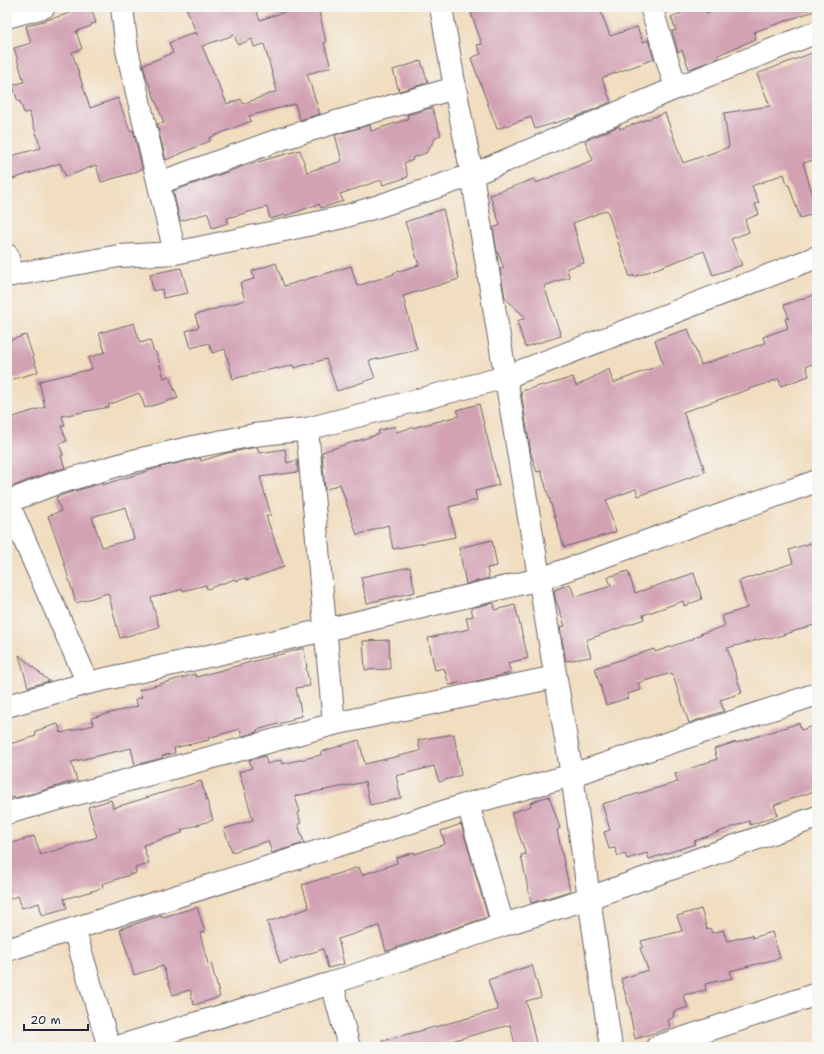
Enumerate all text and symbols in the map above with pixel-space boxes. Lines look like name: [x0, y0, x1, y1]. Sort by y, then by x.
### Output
scale bar: [24, 1006, 88, 1032]
text: 20 m: [30, 1012, 61, 1028]

